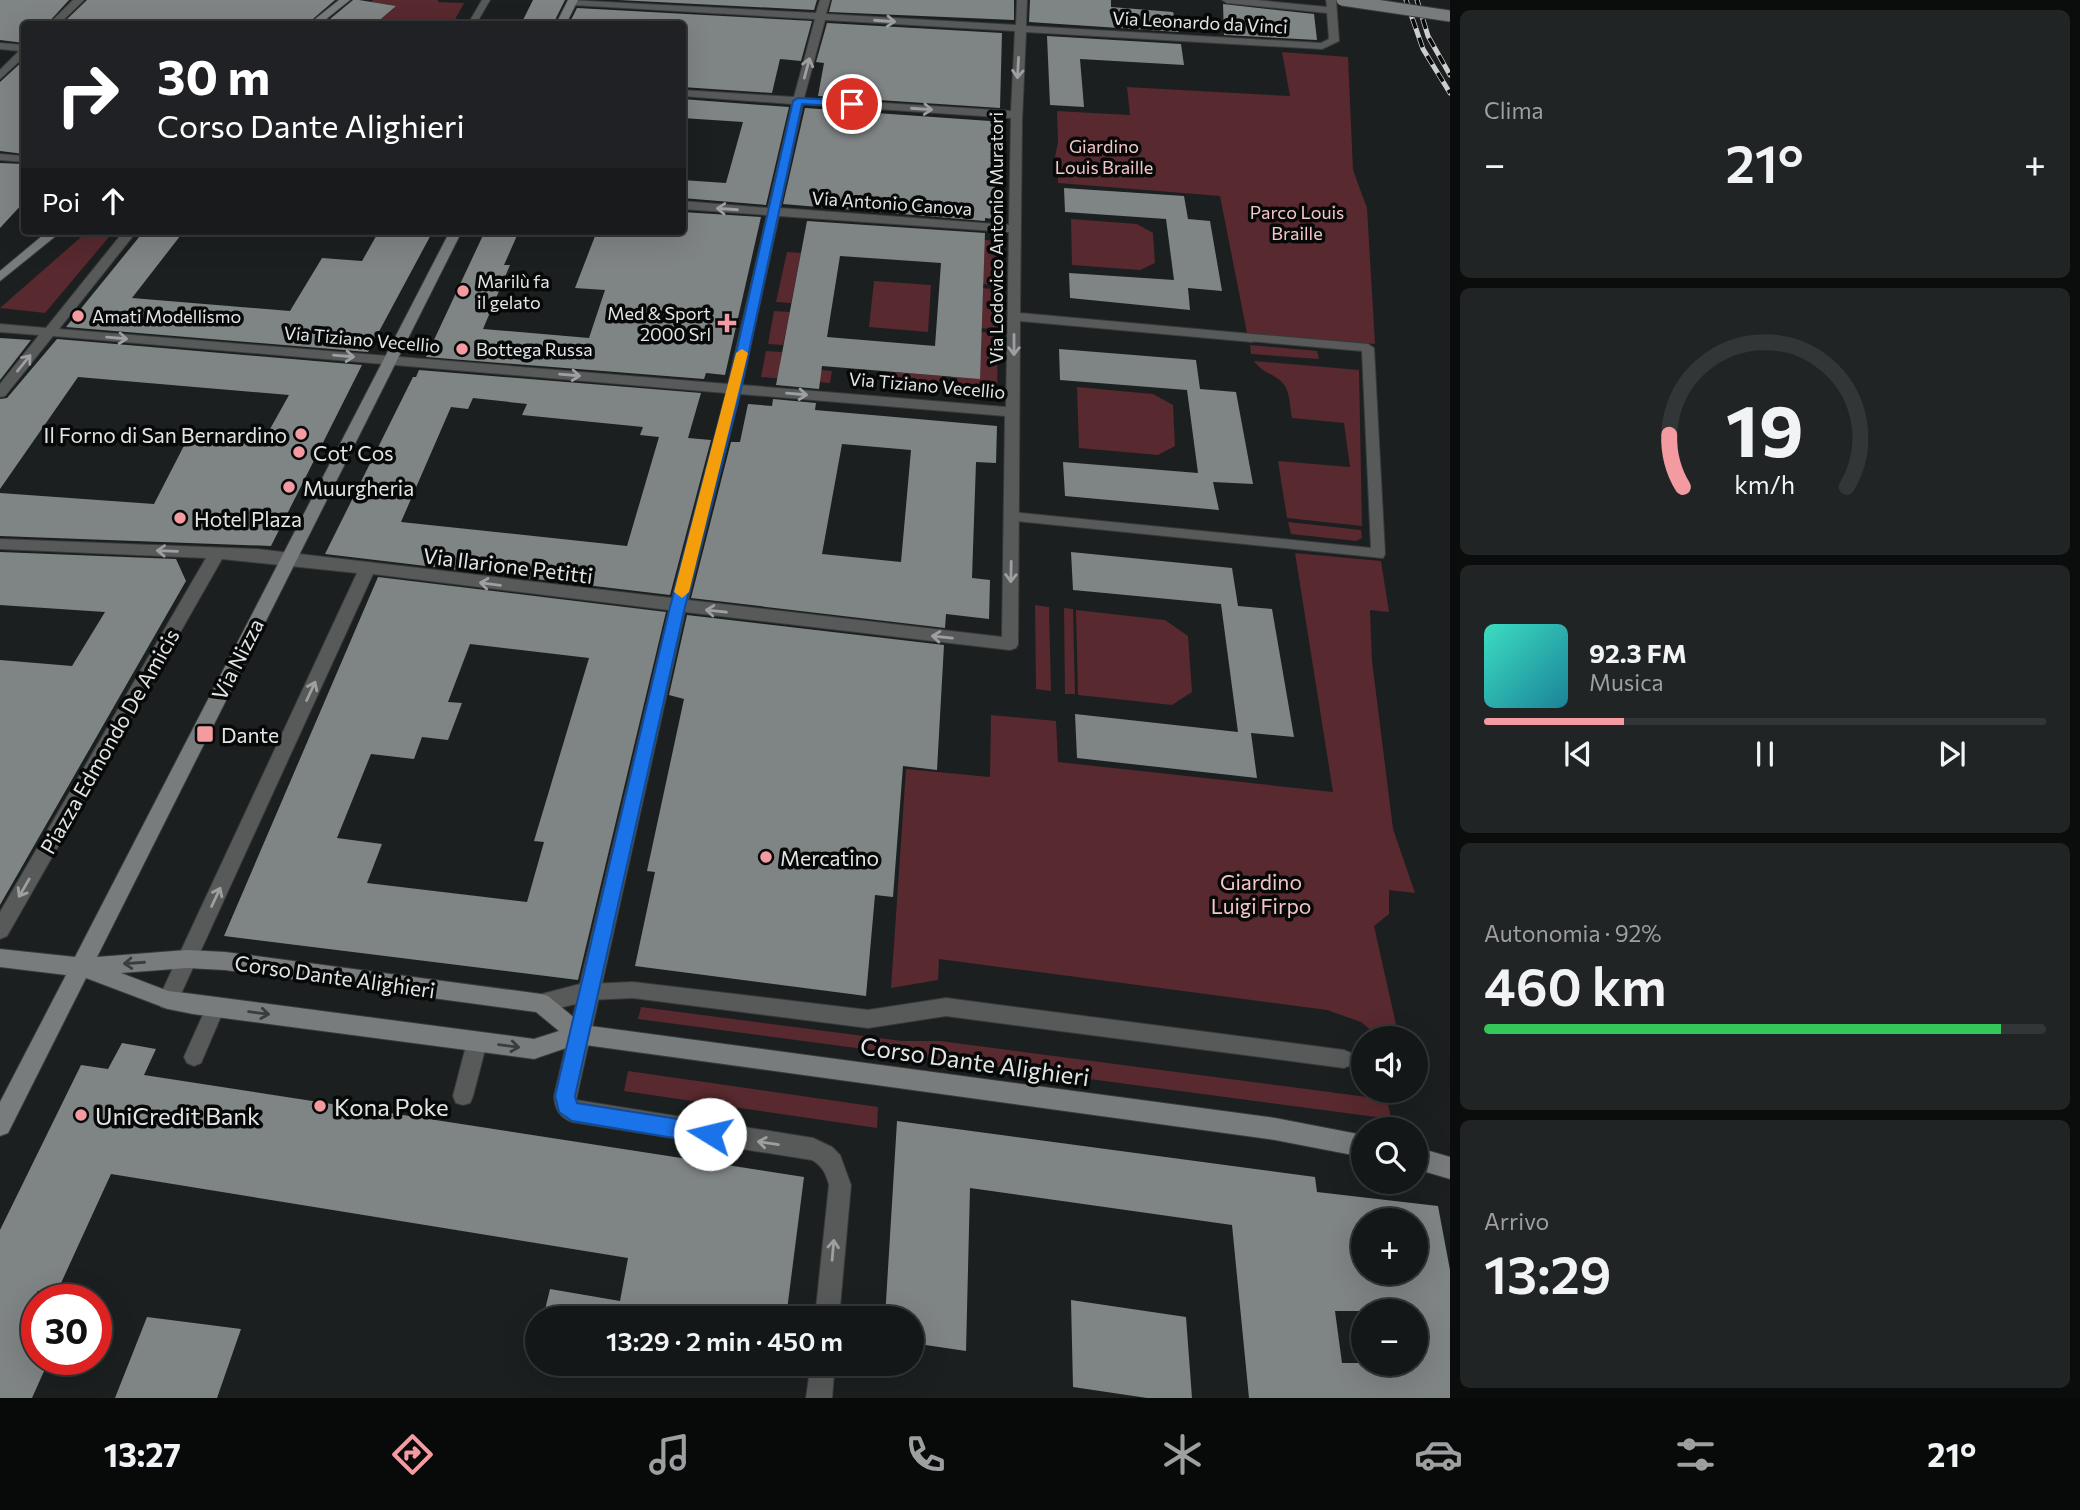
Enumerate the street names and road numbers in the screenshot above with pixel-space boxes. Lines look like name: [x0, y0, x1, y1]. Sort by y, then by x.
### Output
street label: Via Leonardo da Vinci: [1112, 6, 1288, 38]
street label: Via Lodovico Antonio Muratori: [985, 112, 1007, 364]
street label: Via Antonio Canova: [811, 186, 973, 220]
street label: Via Tiziano Vecellio: [283, 321, 441, 357]
street label: Via Tiziano Vecellio: [848, 367, 1006, 403]
street label: Via Ilarione Petitti: [422, 542, 594, 588]
street label: Via Nizza: [206, 614, 268, 704]
street label: Piazza Edmondo De Amicis: [34, 624, 184, 858]
street label: Corso Dante Alighieri: [233, 950, 437, 1002]
street label: Corso Dante Alighieri: [859, 1031, 1091, 1091]

